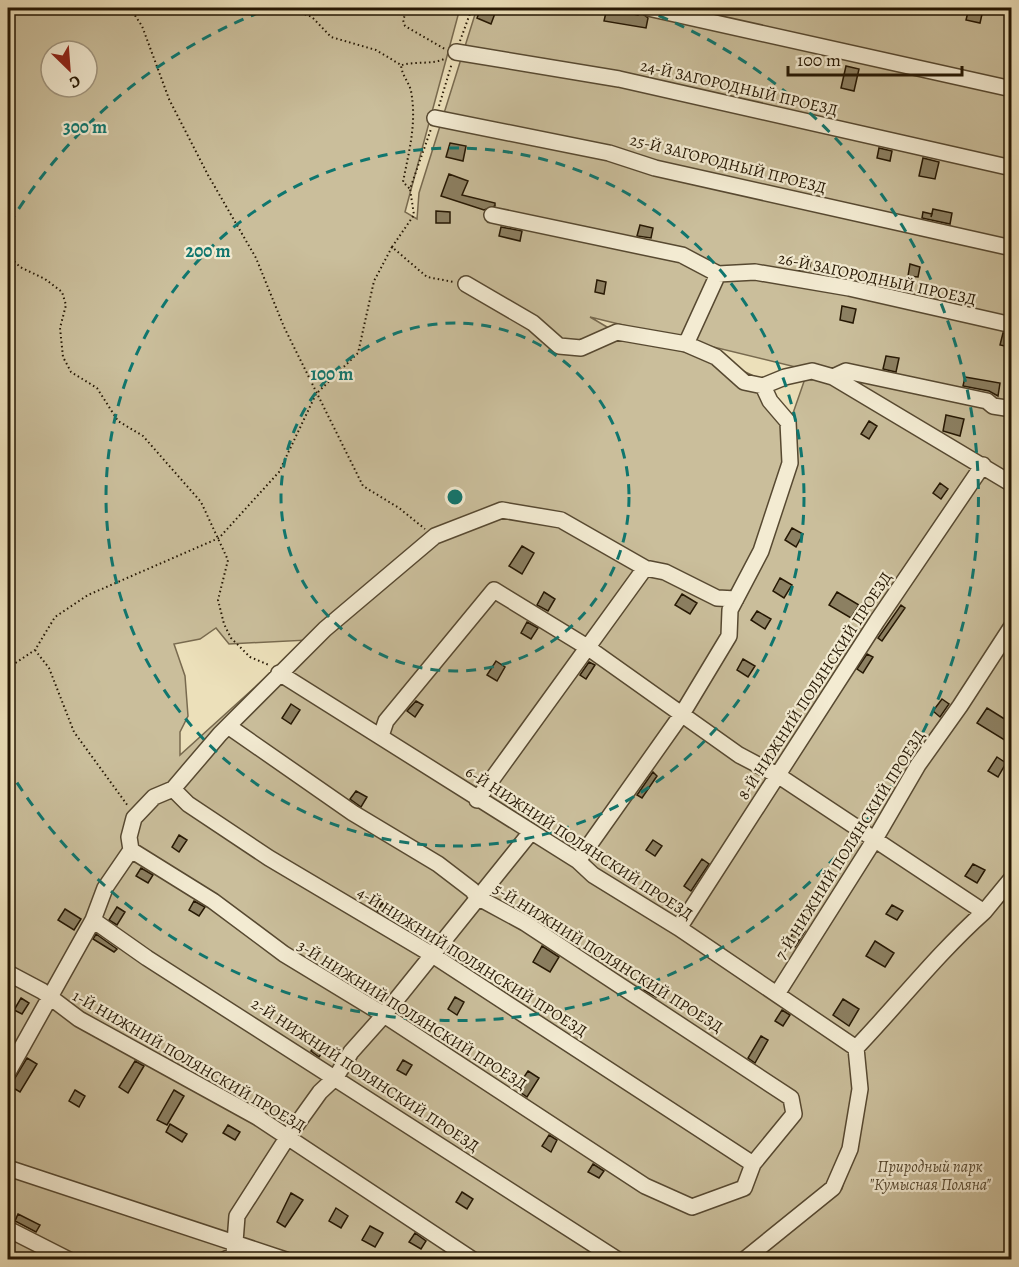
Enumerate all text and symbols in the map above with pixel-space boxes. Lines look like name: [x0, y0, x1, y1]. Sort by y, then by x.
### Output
north arrow: [39, 39, 99, 99]
scale bar: [788, 39, 962, 77]
text: 100 m: [797, 48, 841, 72]
street label: 24-Й ЗАГОРОДНЫЙ ПРОЕЗД: [638, 55, 840, 121]
text: С: [66, 70, 84, 94]
text: 300 m: [63, 115, 107, 139]
street label: 25-Й ЗАГОРОДНЫЙ ПРОЕЗД: [628, 129, 828, 199]
text: 200 m: [185, 239, 231, 263]
street label: 26-Й ЗАГОРОДНЫЙ ПРОЕЗД: [776, 247, 978, 311]
text: 100 m: [311, 362, 353, 386]
centre of rings: [445, 487, 465, 507]
street label: 8-Й НИЖНИЙ ПОЛЯНСКИЙ ПРОЕЗД: [733, 568, 897, 804]
street label: 7-Й НИЖНИЙ ПОЛЯНСКИЙ ПРОЕЗД: [770, 726, 930, 964]
street label: 6-Й НИЖНИЙ ПОЛЯНСКИЙ ПРОЕЗД: [461, 761, 697, 925]
street label: 5-Й НИЖНИЙ ПОЛЯНСКИЙ ПРОЕЗД: [489, 878, 727, 1038]
street label: 4-Й НИЖНИЙ ПОЛЯНСКИЙ ПРОЕЗД: [353, 882, 591, 1042]
street label: 3-Й НИЖНИЙ ПОЛЯНСКИЙ ПРОЕЗД: [293, 935, 531, 1095]
street label: 1-Й НИЖНИЙ ПОЛЯНСКИЙ ПРОЕЗД: [69, 985, 309, 1137]
street label: 2-Й НИЖНИЙ ПОЛЯНСКИЙ ПРОЕЗД: [247, 993, 483, 1157]
park label: Природный парк "Кумысная Поляна": [869, 1156, 991, 1196]

